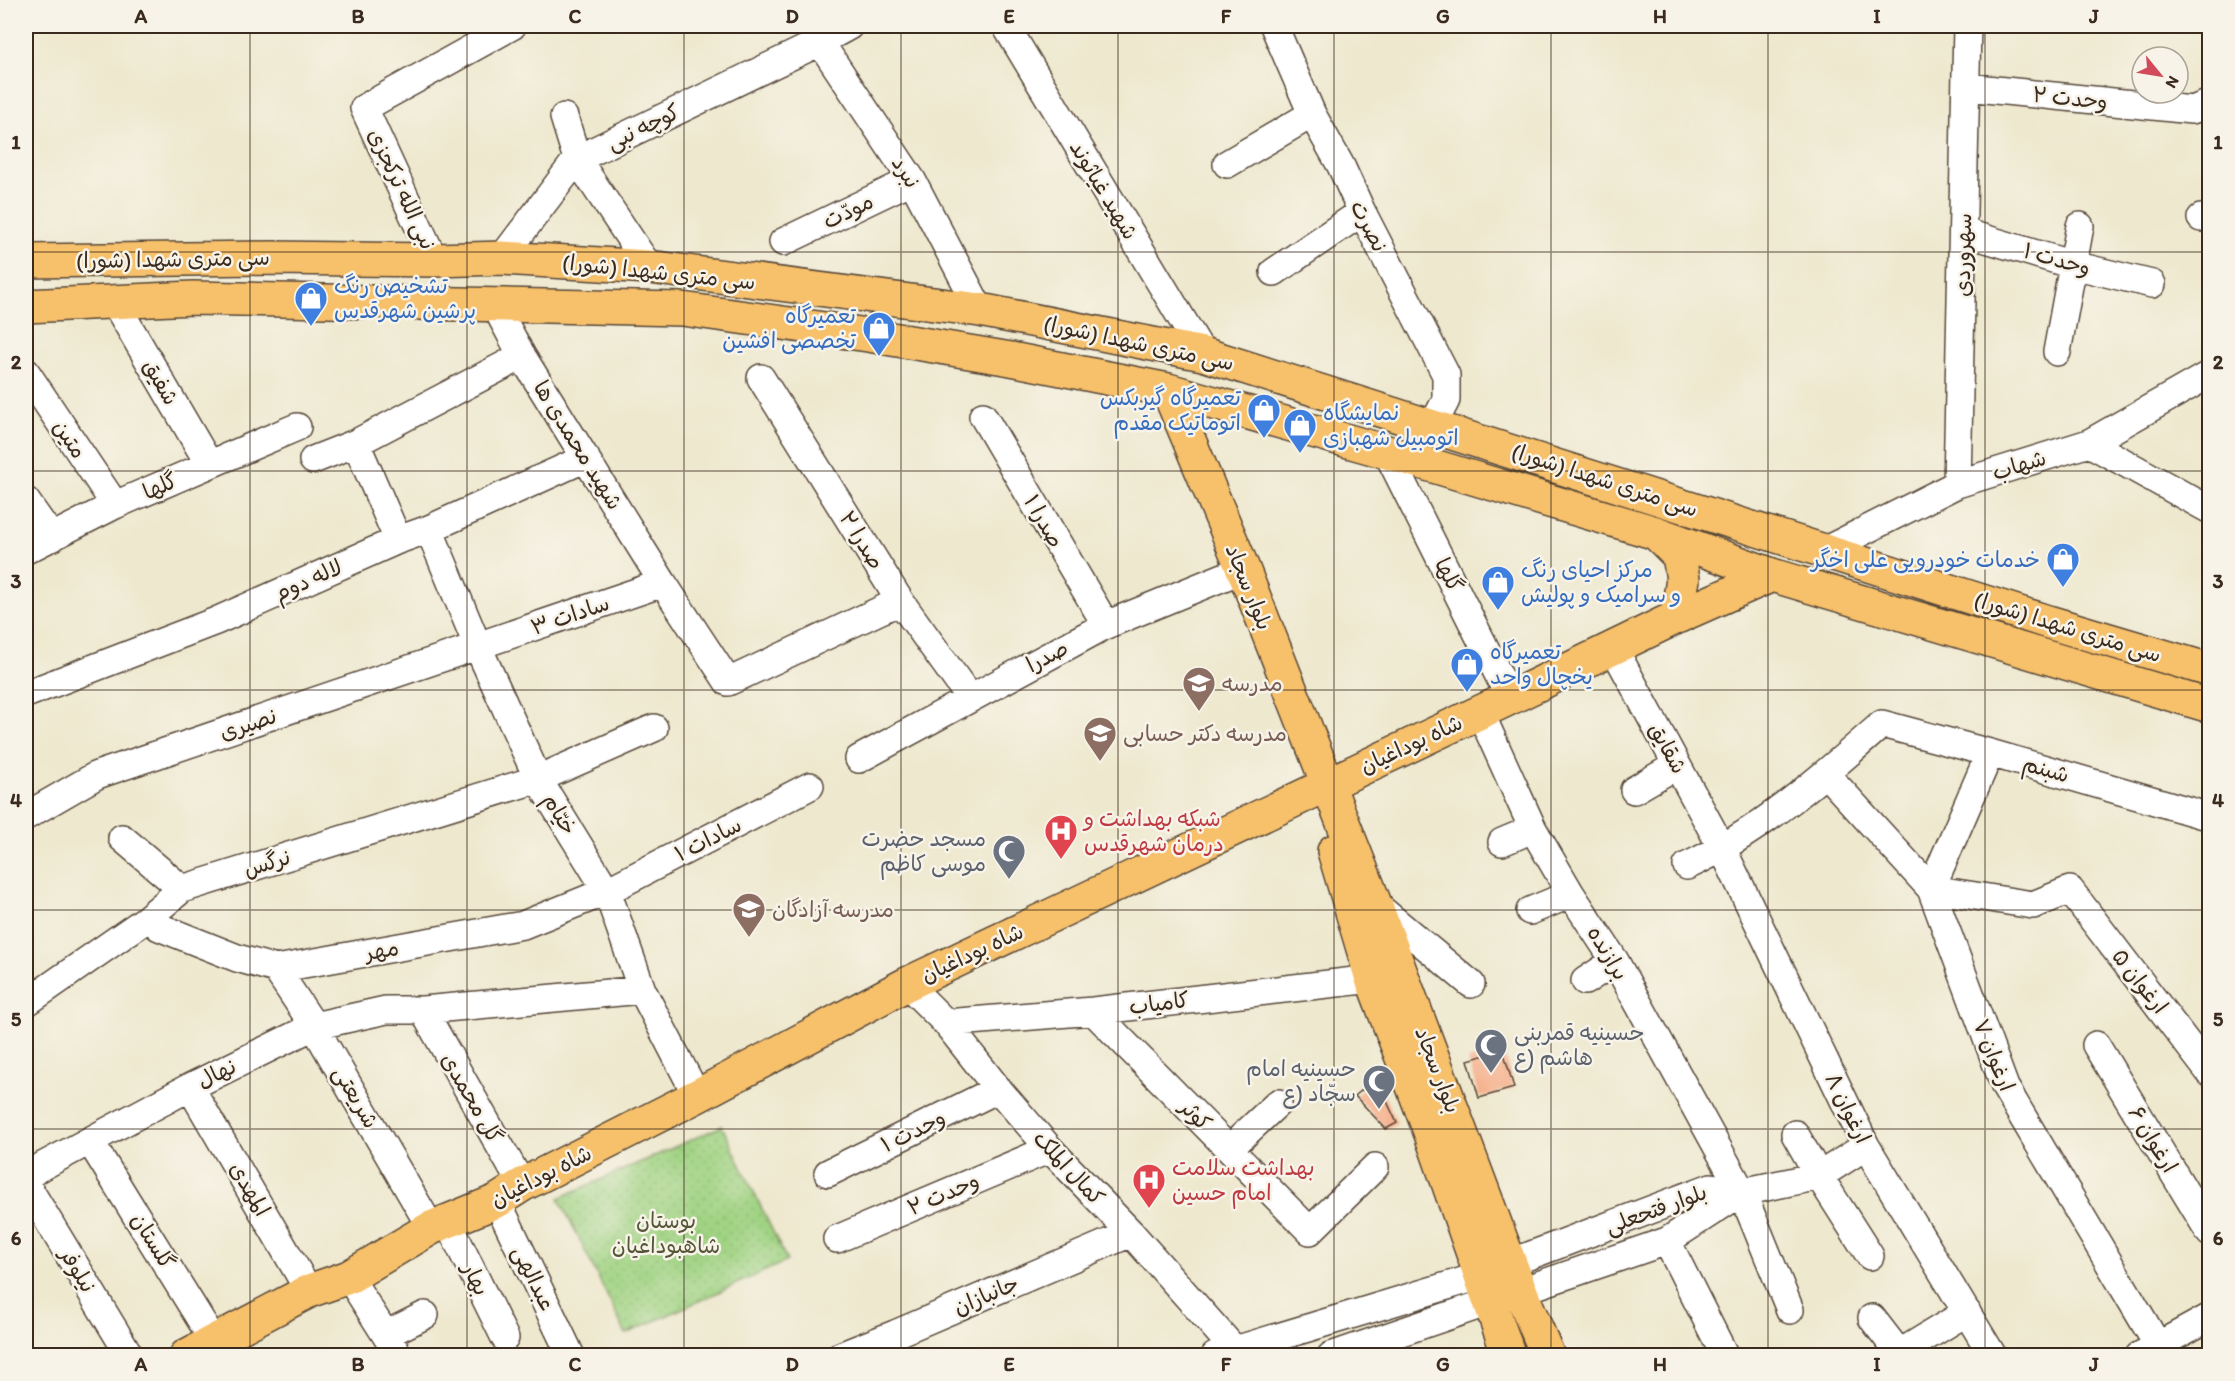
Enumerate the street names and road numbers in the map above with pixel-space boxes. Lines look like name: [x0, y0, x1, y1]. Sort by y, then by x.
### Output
street label: وحدت ۲: [2031, 81, 2109, 115]
street label: کوچه نبی: [602, 98, 684, 157]
street label: نبی الله ترکجزی: [361, 124, 442, 254]
street label: شهید غیاثوند: [1064, 136, 1144, 244]
street label: نبرد: [886, 151, 926, 193]
street label: مودّت: [818, 187, 878, 235]
street label: نصرت: [1345, 196, 1393, 256]
street label: سهروردی: [1949, 213, 1977, 297]
street label: وحدت ۱: [2020, 237, 2094, 281]
street label: سی متری شهدا (شورا): [76, 244, 270, 275]
street label: سی متری شهدا (شورا): [561, 248, 757, 297]
street label: سی متری شهدا (شورا): [1041, 310, 1237, 377]
street label: شفیق: [137, 354, 185, 410]
street label: شهید محمدی ها: [528, 375, 628, 515]
street label: متین: [47, 414, 93, 464]
street label: سی متری شهدا (شورا): [1508, 437, 1701, 524]
street label: شهاب: [1989, 444, 2049, 486]
street label: گلها: [139, 467, 181, 505]
street label: صدرا ۱: [1018, 490, 1070, 552]
street label: صدرا ۲: [834, 506, 890, 574]
street label: بلوار سجاد: [1220, 540, 1278, 634]
street label: لاله دوم: [270, 553, 348, 611]
street label: گلها: [1429, 553, 1469, 597]
street label: سی متری شهدا (شورا): [1971, 586, 2165, 669]
street label: سادات ۳: [527, 589, 613, 641]
street label: صدرا: [1021, 634, 1073, 678]
street label: نصیری: [216, 702, 280, 746]
street label: شاه بوداغیان: [1355, 708, 1467, 780]
street label: شقایق: [1643, 718, 1693, 778]
street label: شبنم: [2019, 750, 2072, 791]
street label: خیّام: [535, 788, 583, 841]
street label: سادات ۱: [670, 811, 746, 867]
street label: نرگس: [240, 843, 294, 883]
street label: شاه بوداغیان: [916, 917, 1028, 989]
street label: برازنده: [1581, 921, 1635, 985]
street label: مهر: [361, 934, 401, 967]
street label: ارغوان ۵: [2106, 943, 2174, 1019]
street label: کامیاب: [1127, 986, 1191, 1020]
street label: ارغوان ۷: [1967, 1015, 2021, 1095]
street label: بلوار سجاد: [1409, 1023, 1467, 1117]
street label: گل محمدی: [435, 1048, 509, 1148]
street label: نهال: [193, 1052, 241, 1094]
street label: شریعتی: [327, 1061, 385, 1133]
street label: ارغوان ۸: [1819, 1068, 1877, 1148]
street label: کوثر: [1173, 1092, 1217, 1136]
street label: ارغوان ۶: [2123, 1101, 2183, 1177]
street label: وحدت ۱: [876, 1104, 950, 1158]
street label: کمال الملک: [1028, 1125, 1110, 1211]
street label: شاه بوداغیان: [486, 1139, 596, 1213]
street label: المهدی: [224, 1157, 276, 1221]
street label: وحدت ۲: [903, 1167, 983, 1221]
street label: بلوار فتحعلی: [1602, 1178, 1711, 1241]
street label: گلستان: [125, 1208, 181, 1274]
street label: نیلوفر: [52, 1241, 102, 1298]
street label: عبدالهی: [506, 1241, 561, 1315]
street label: بهار: [456, 1256, 495, 1300]
street label: جانبازان: [949, 1269, 1023, 1321]

